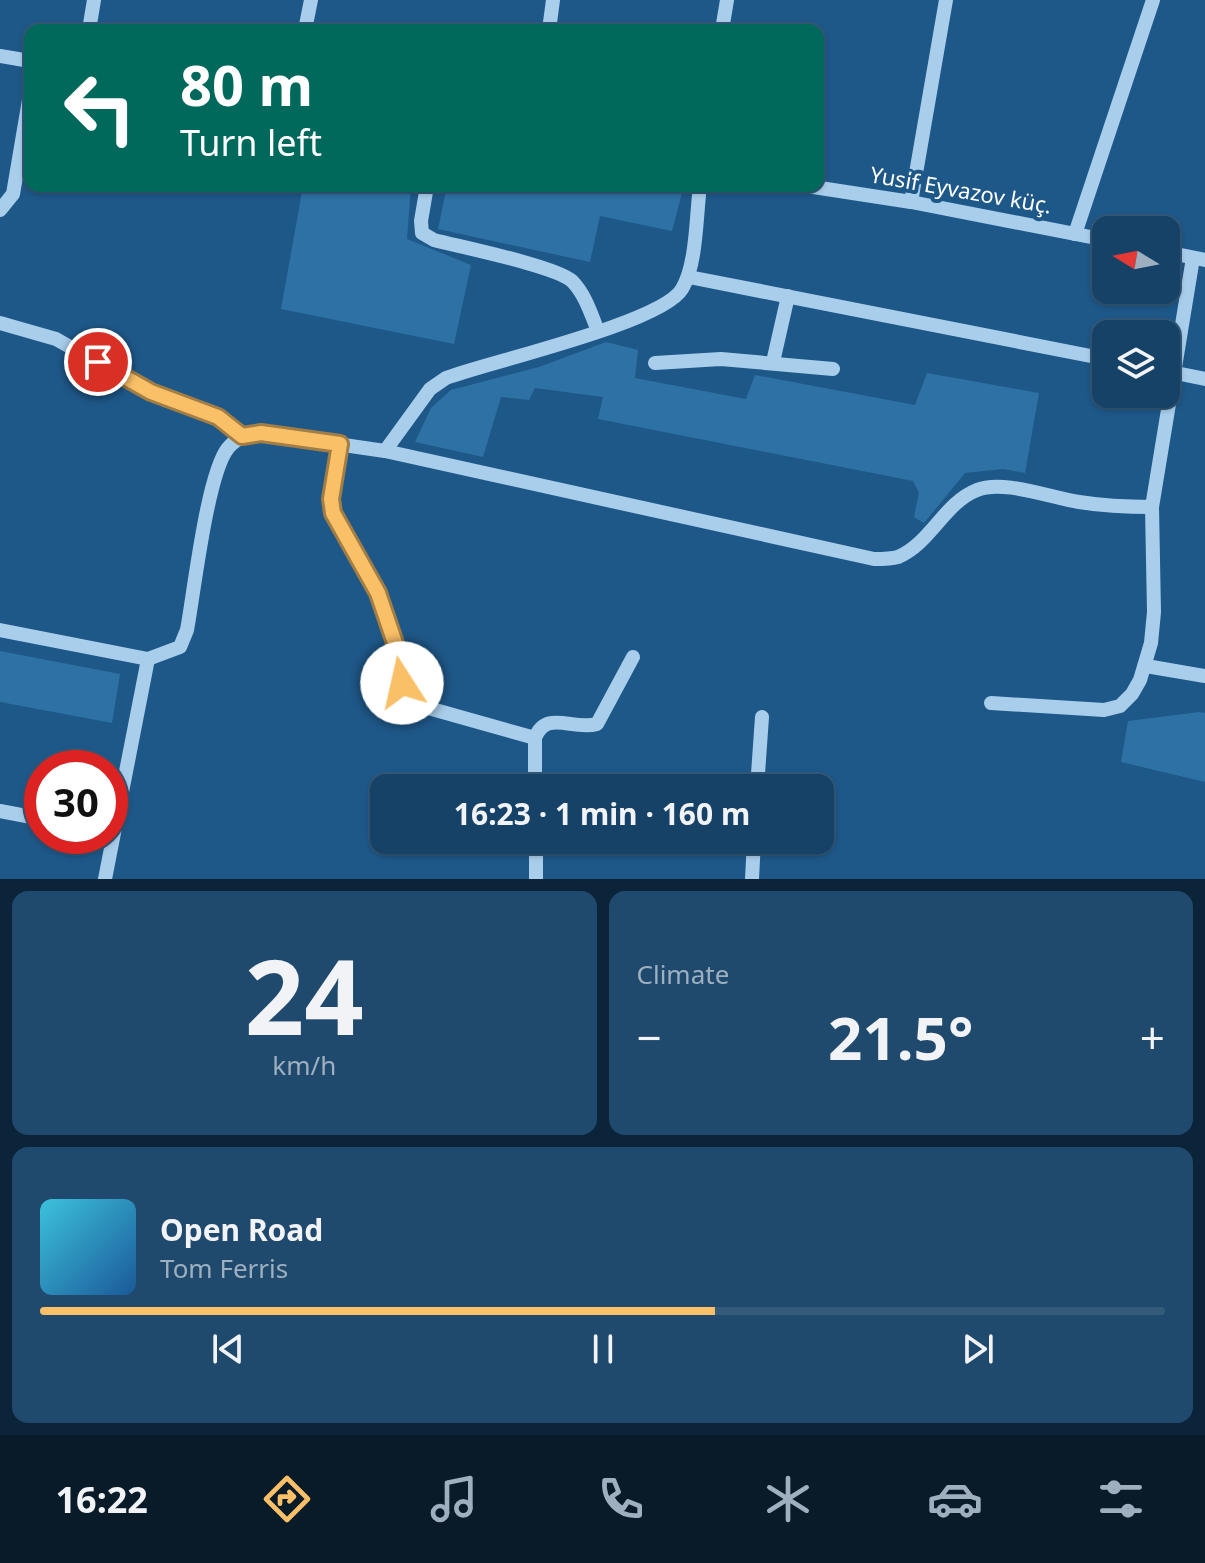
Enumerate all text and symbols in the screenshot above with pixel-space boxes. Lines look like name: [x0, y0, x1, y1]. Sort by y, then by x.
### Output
text: 80 m: [180, 46, 313, 122]
icon: left: [48, 56, 152, 160]
text: Turn left: [180, 118, 322, 167]
street label: Yusif Eyvazov küç.: [868, 158, 1054, 220]
north arrow: [1092, 216, 1180, 304]
map controls: [1092, 216, 1180, 408]
button: layers: [1092, 320, 1180, 408]
pin: [64, 328, 132, 396]
icon: arrive: [76, 340, 120, 384]
position arrow: [360, 641, 444, 725]
speed limit sign: 30: [24, 750, 128, 854]
text: 16:23 · 1 min · 160 m: [454, 793, 750, 834]
text: 24: [245, 924, 364, 1065]
text: Climate: [637, 956, 729, 992]
text: 21.5°: [828, 996, 973, 1078]
text: −: [637, 1007, 662, 1067]
text: +: [1140, 1007, 1165, 1067]
text: km/h: [272, 1047, 336, 1083]
text: Open Road: [160, 1209, 323, 1250]
text: Tom Ferris: [160, 1250, 288, 1286]
icon: previous: [206, 1327, 250, 1371]
icon: pause: [581, 1327, 625, 1371]
icon: next: [956, 1327, 1000, 1371]
icon: directions: [259, 1471, 315, 1527]
icon: music: [426, 1471, 482, 1527]
icon: phone: [593, 1471, 649, 1527]
icon: climate: [760, 1471, 816, 1527]
icon: car: [927, 1471, 983, 1527]
icon: filters: [1093, 1471, 1149, 1527]
text: 16:22: [55, 1475, 148, 1524]

